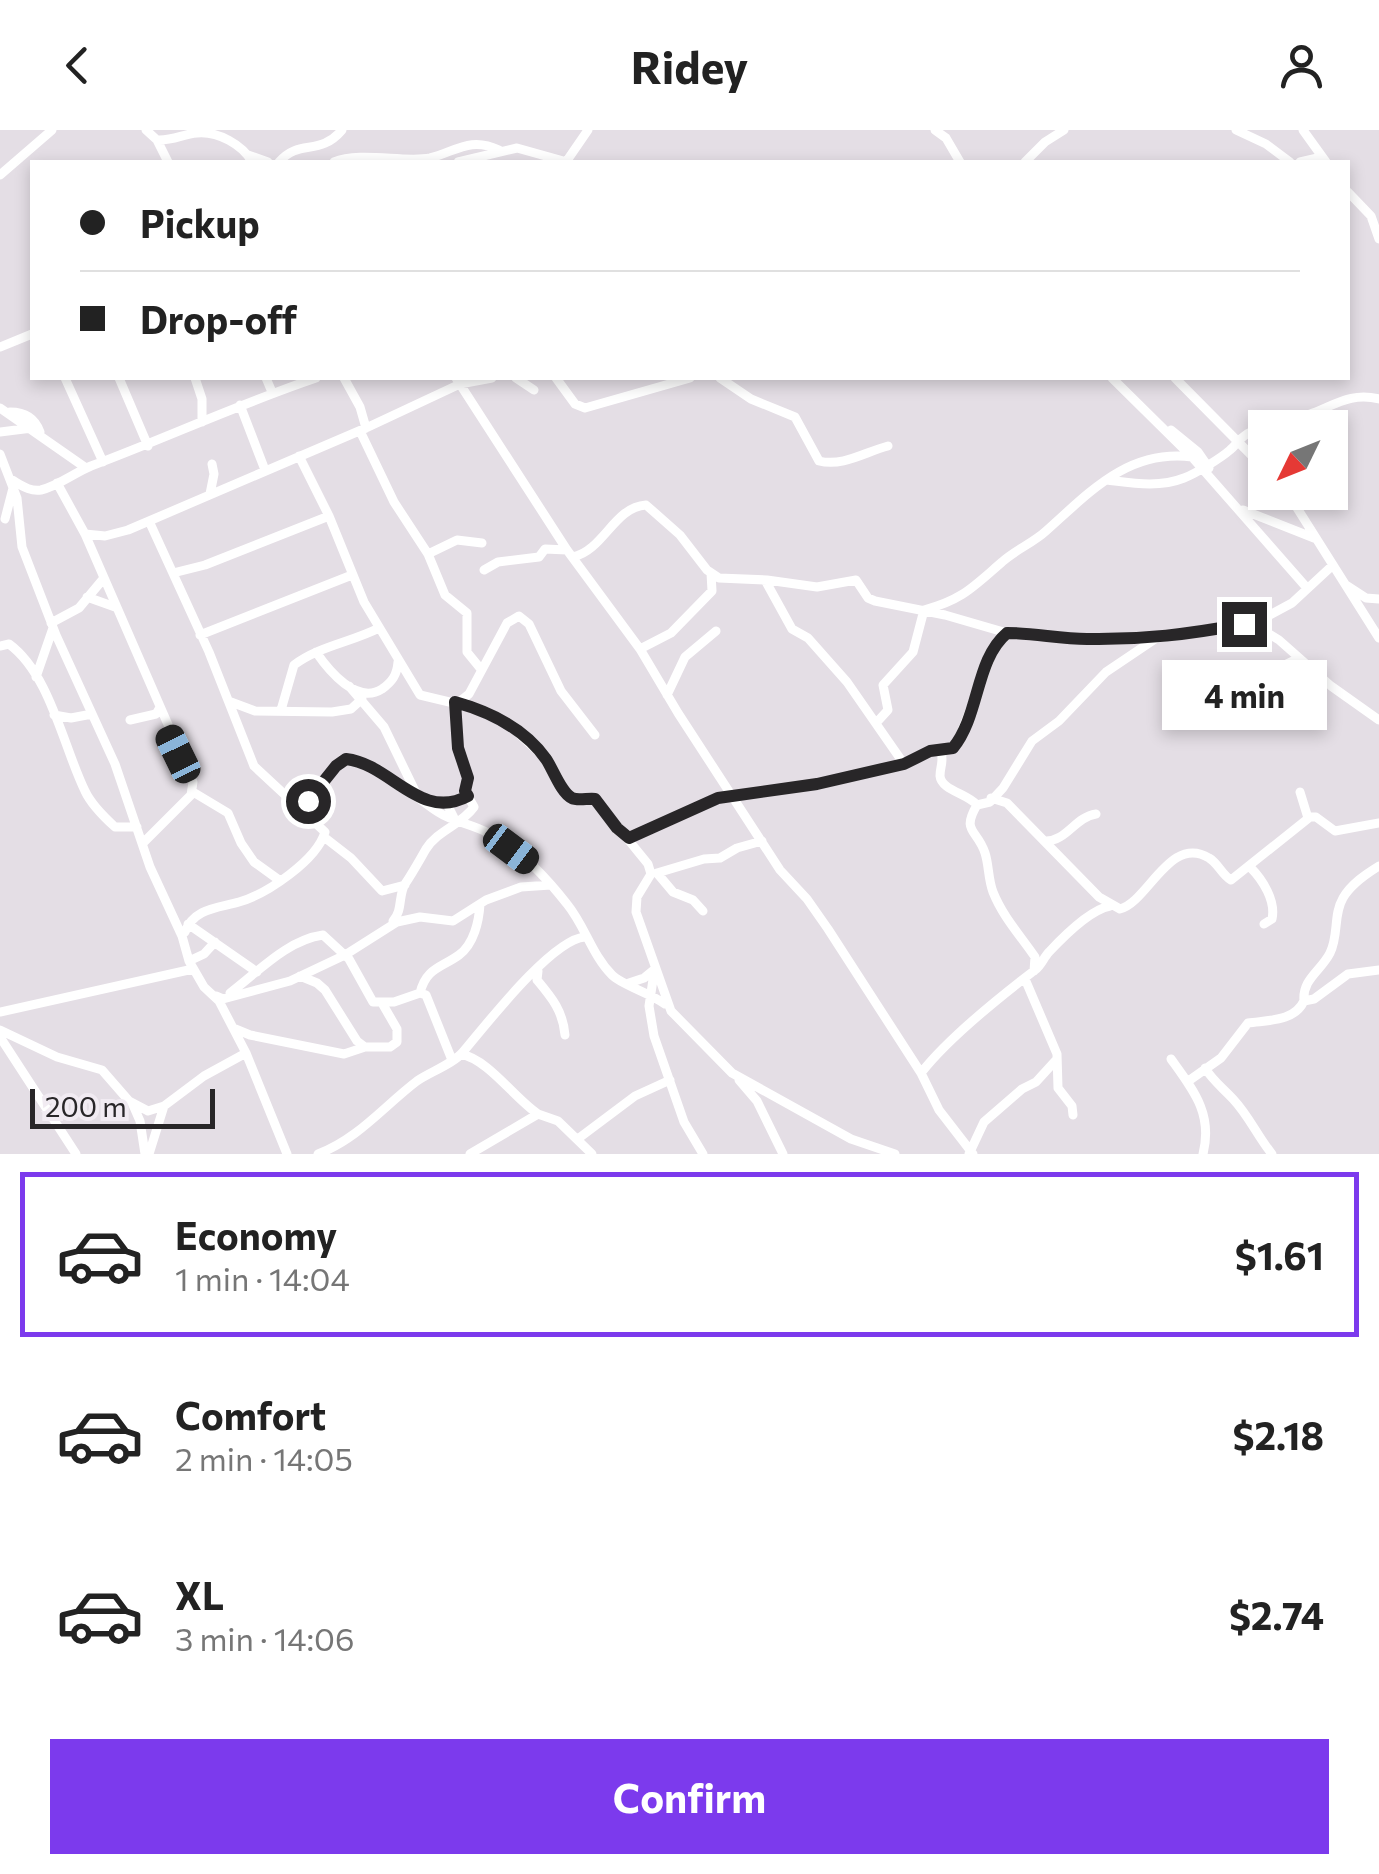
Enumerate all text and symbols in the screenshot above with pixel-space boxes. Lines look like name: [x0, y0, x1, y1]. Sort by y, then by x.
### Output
icon: back: [50, 38, 105, 93]
text: Ridey: [631, 38, 748, 93]
icon: person: [1274, 38, 1329, 93]
text: Pickup: [140, 199, 260, 246]
text: Drop-off: [140, 295, 297, 342]
north arrow: [1248, 410, 1348, 510]
map controls: [1248, 410, 1348, 510]
route end: [1222, 602, 1267, 647]
callout: 4 min: [1162, 659, 1326, 729]
text: 4 min: [1204, 675, 1285, 715]
car: [151, 720, 205, 788]
route start: [286, 779, 331, 824]
car: [478, 819, 544, 879]
scale bar: [30, 1084, 215, 1128]
text: 200 m: [45, 1089, 127, 1123]
icon: car: [55, 1210, 145, 1300]
text: Economy: [175, 1211, 337, 1258]
text: $1.61: [1235, 1231, 1324, 1278]
text: 1 min · 14:04: [175, 1258, 350, 1298]
icon: car: [55, 1390, 145, 1480]
text: Comfort: [175, 1391, 326, 1438]
text: $2.18: [1233, 1411, 1324, 1458]
text: 2 min · 14:05: [175, 1438, 353, 1478]
icon: car: [55, 1570, 145, 1660]
text: XL: [175, 1571, 224, 1618]
text: $2.74: [1229, 1591, 1324, 1638]
text: 3 min · 14:06: [175, 1618, 354, 1658]
button: Confirm: [50, 1739, 1329, 1854]

